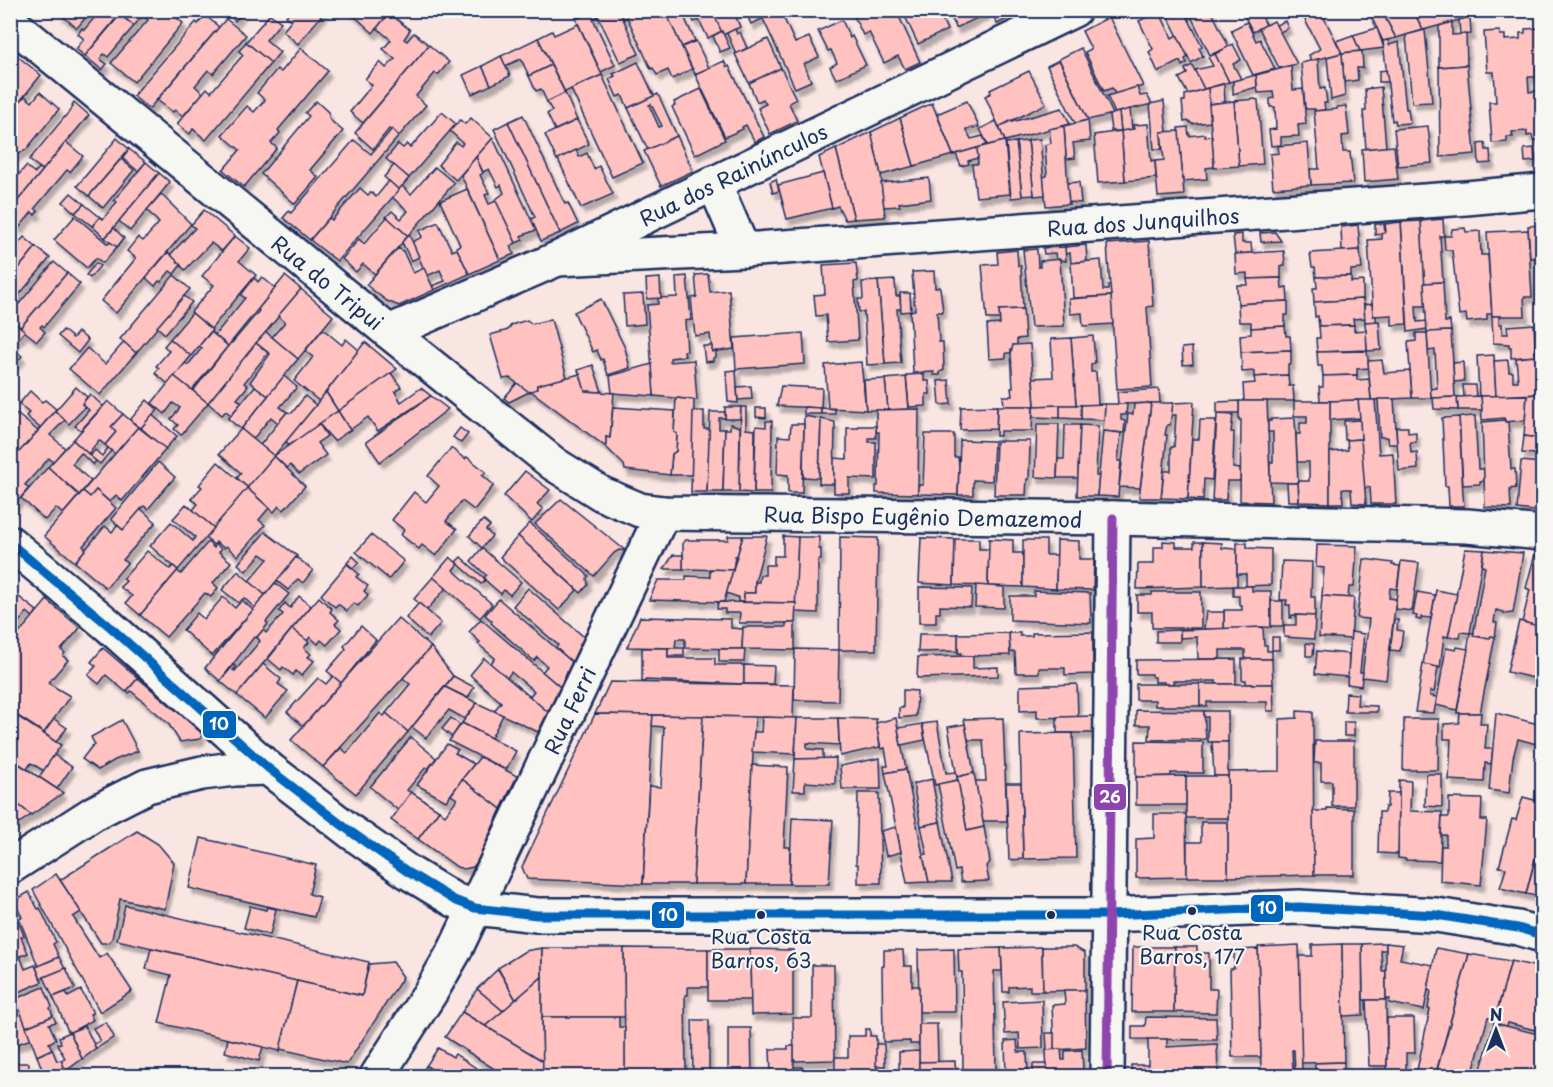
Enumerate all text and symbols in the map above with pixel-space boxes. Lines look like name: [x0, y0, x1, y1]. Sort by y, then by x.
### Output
street label: Rua dos Rainúnculos: [634, 115, 832, 233]
street label: Rua dos Junquilhos: [1046, 198, 1240, 244]
street label: Rua do Tripui: [265, 227, 391, 337]
street label: Rua Bispo Eugênio Demazemod: [763, 497, 1083, 535]
street label: Rua Ferri: [535, 661, 603, 759]
line badge: 10: [202, 710, 237, 739]
text: 10: [209, 711, 229, 735]
line badge: 26: [1093, 783, 1127, 811]
text: 26: [1099, 784, 1121, 808]
line badge: 10: [1250, 894, 1284, 923]
text: 10: [1257, 895, 1277, 919]
line badge: 10: [651, 901, 685, 929]
text: 10: [658, 902, 678, 926]
marker: Rua Costa Barros, 177: [1186, 905, 1198, 917]
marker: Rua Costa Barros, 63: [755, 909, 767, 921]
unlabelled marker: [1045, 909, 1057, 921]
place label: Rua Costa Barros, 177: [1139, 917, 1245, 971]
place label: Rua Costa Barros, 63: [710, 921, 812, 975]
north arrow: [1466, 1000, 1526, 1060]
text: N: [1490, 1002, 1502, 1026]

